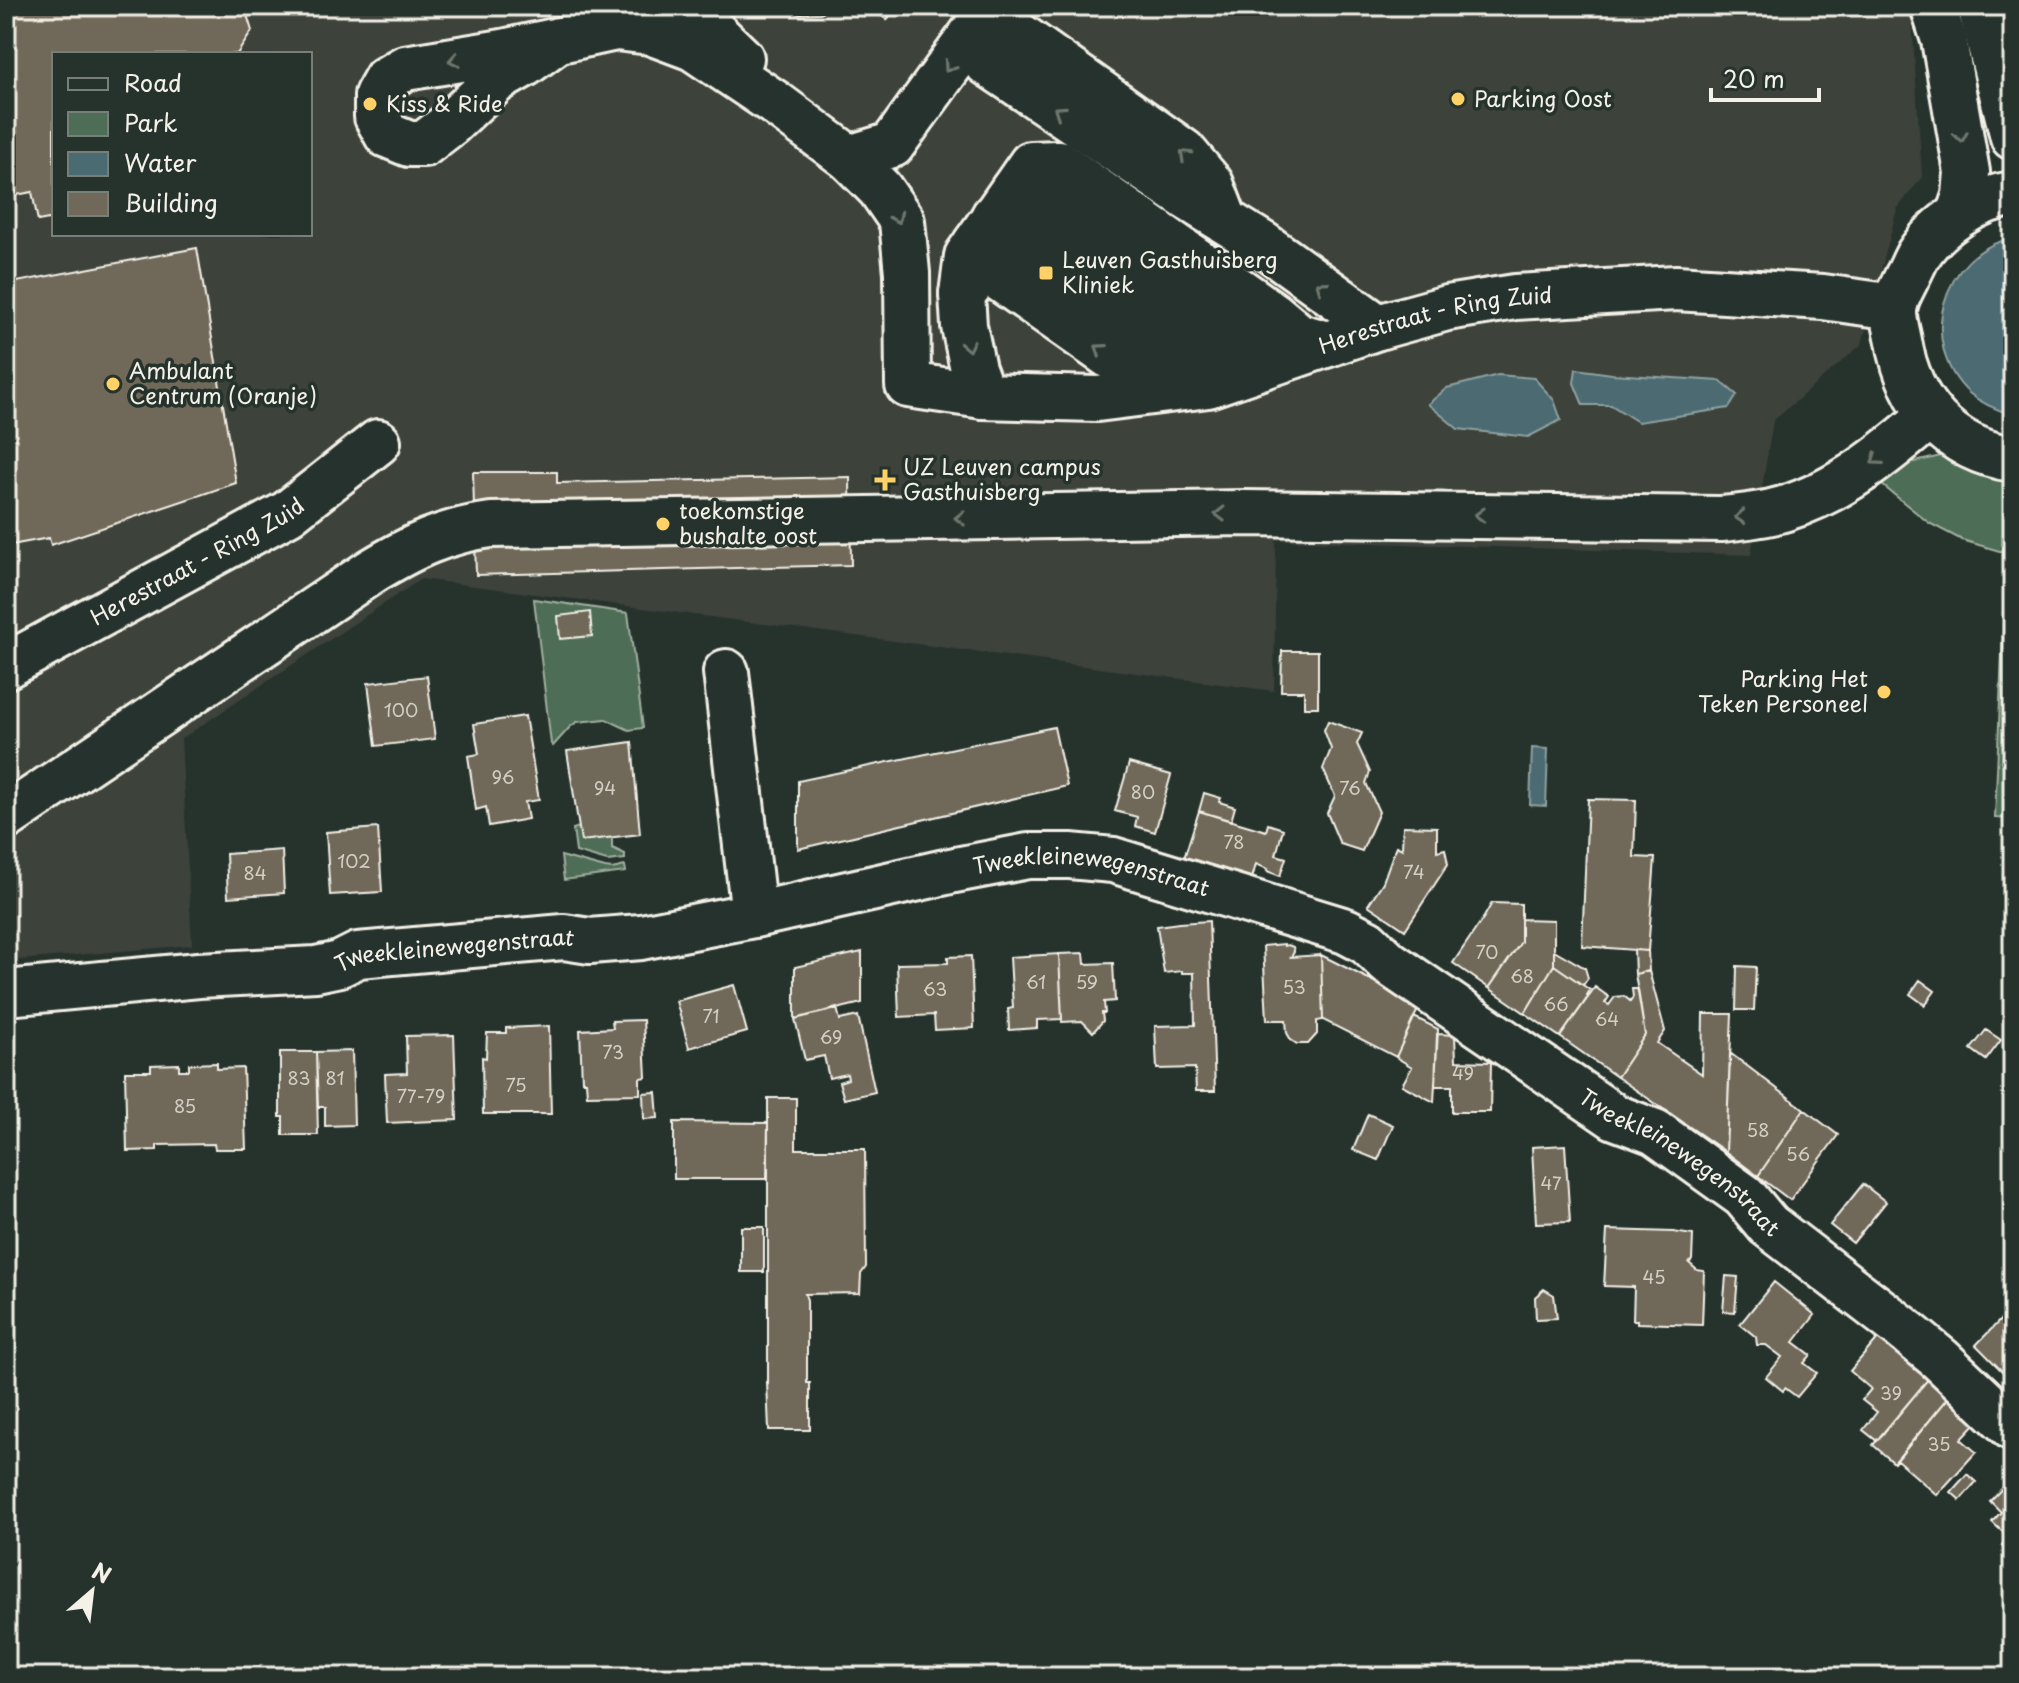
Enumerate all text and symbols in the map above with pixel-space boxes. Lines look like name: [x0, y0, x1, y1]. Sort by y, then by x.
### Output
one-way arrow: [447, 50, 461, 67]
legend: [52, 52, 312, 236]
scale bar: [1711, 52, 1819, 102]
one-way arrow: [944, 59, 959, 73]
text: 20 m: [1723, 60, 1785, 96]
text: Road: [124, 64, 182, 100]
place label: Parking Oost: [1474, 81, 1612, 114]
place label: Kiss & Ride: [386, 86, 503, 119]
marker: Parking Oost: [1449, 90, 1467, 108]
marker: Kiss & Ride: [361, 95, 379, 113]
text: Park: [124, 104, 178, 140]
one-way arrow: [1053, 106, 1067, 121]
one-way arrow: [1952, 130, 1969, 144]
text: Water: [124, 144, 197, 180]
one-way arrow: [1180, 150, 1194, 164]
text: Building: [124, 184, 218, 220]
one-way arrow: [887, 210, 903, 224]
place label: Leuven Gasthuisberg Kliniek: [1062, 242, 1278, 300]
marker: Leuven Gasthuisberg Kliniek: [1037, 264, 1055, 282]
street label: Herestraat - Ring Zuid: [1314, 277, 1553, 361]
one-way arrow: [1315, 281, 1329, 296]
one-way arrow: [959, 339, 976, 353]
one-way arrow: [1095, 344, 1109, 359]
place label: Ambulant Centrum (Oranje): [129, 353, 317, 411]
marker: Ambulant Centrum (Oranje): [104, 375, 122, 393]
place label: UZ Leuven campus Gasthuisberg: [903, 449, 1101, 507]
one-way arrow: [1870, 450, 1884, 465]
marker: UZ Leuven campus Gasthuisberg: [874, 469, 896, 491]
street label: Herestraat - Ring Zuid: [84, 488, 311, 632]
place label: toekomstige bushalte oost: [679, 493, 817, 551]
one-way arrow: [1213, 505, 1226, 522]
one-way arrow: [1473, 506, 1486, 524]
one-way arrow: [1733, 508, 1746, 525]
one-way arrow: [953, 509, 966, 527]
marker: toekomstige bushalte oost: [654, 515, 672, 533]
place label: Parking Het Teken Personeel: [1698, 661, 1868, 719]
marker: Parking Het Teken Personeel: [1875, 683, 1893, 701]
house number: 100: [384, 696, 418, 723]
house number: 96: [492, 763, 514, 790]
house number: 94: [594, 774, 616, 801]
house number: 76: [1339, 774, 1361, 801]
house number: 80: [1131, 778, 1155, 805]
house number: 78: [1224, 828, 1245, 855]
street label: Tweekleinewegenstraat: [970, 838, 1214, 904]
house number: 102: [337, 847, 371, 874]
house number: 74: [1403, 858, 1425, 885]
house number: 84: [243, 859, 267, 886]
street label: Tweekleinewegenstraat: [328, 919, 577, 979]
house number: 70: [1476, 938, 1498, 965]
house number: 68: [1510, 962, 1534, 989]
house number: 61: [1026, 968, 1046, 995]
house number: 59: [1076, 968, 1098, 995]
house number: 53: [1282, 973, 1306, 1000]
house number: 63: [923, 975, 947, 1002]
house number: 66: [1544, 990, 1568, 1017]
house number: 71: [703, 1002, 719, 1029]
house number: 64: [1595, 1005, 1619, 1032]
house number: 69: [820, 1023, 842, 1050]
house number: 73: [602, 1038, 624, 1065]
house number: 49: [1452, 1059, 1474, 1086]
house number: 83: [288, 1064, 310, 1091]
house number: 81: [325, 1064, 345, 1091]
house number: 75: [506, 1071, 527, 1098]
street label: Tweekleinewegenstraat: [1573, 1079, 1788, 1244]
house number: 77-79: [397, 1082, 445, 1109]
house number: 85: [174, 1092, 196, 1119]
house number: 58: [1747, 1116, 1769, 1143]
house number: 56: [1786, 1140, 1810, 1167]
house number: 47: [1540, 1169, 1562, 1196]
house number: 45: [1643, 1263, 1666, 1290]
house number: 39: [1880, 1379, 1902, 1406]
house number: 35: [1927, 1430, 1951, 1457]
north arrow: [52, 1551, 132, 1631]
text: N: [87, 1553, 118, 1591]

